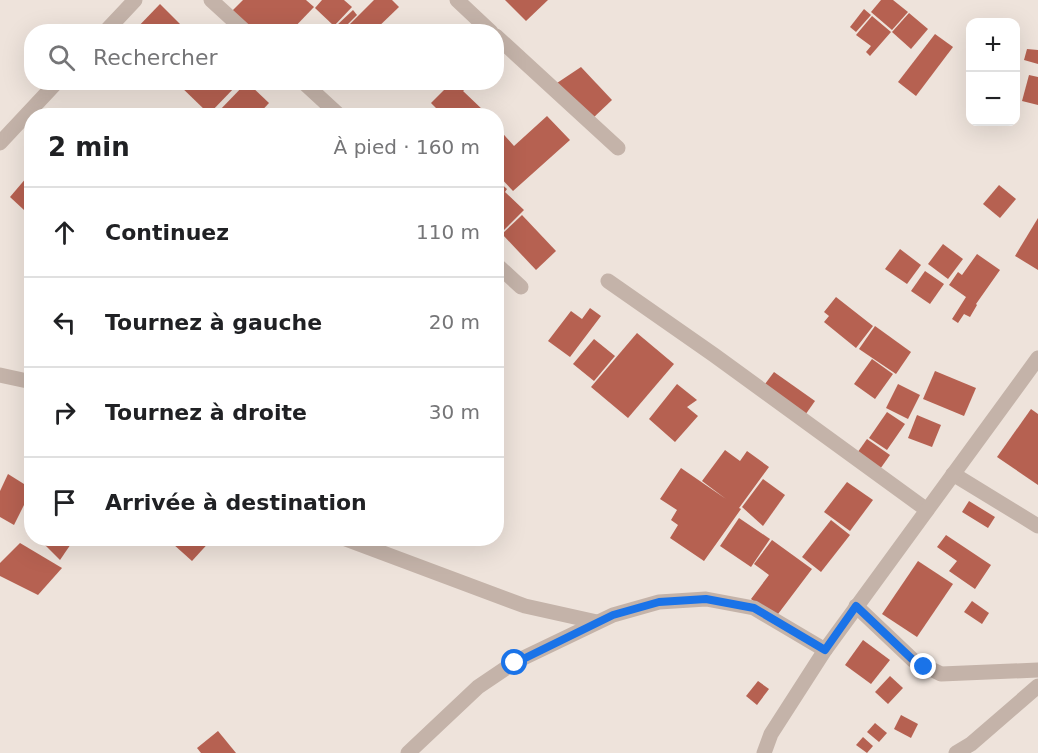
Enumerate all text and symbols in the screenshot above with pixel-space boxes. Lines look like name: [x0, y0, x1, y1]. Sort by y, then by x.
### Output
map controls: [966, 18, 1020, 126]
button: +: [966, 18, 1020, 72]
search box: [24, 24, 504, 90]
icon: search: [45, 41, 78, 74]
text: Rechercher: [93, 45, 218, 70]
button: −: [966, 72, 1020, 126]
text: 2 min: [48, 132, 130, 162]
text: À pied · 160 m: [334, 135, 480, 159]
icon: ahead: [48, 216, 81, 249]
text: Continuez: [105, 220, 229, 245]
text: 110 m: [416, 220, 480, 244]
icon: left: [48, 306, 81, 339]
text: Tournez à gauche: [105, 310, 322, 335]
text: 20 m: [429, 310, 480, 334]
icon: right: [48, 396, 81, 429]
text: Tournez à droite: [105, 400, 307, 425]
text: 30 m: [429, 400, 480, 424]
icon: arrive: [48, 486, 81, 519]
text: Arrivée à destination: [105, 490, 367, 515]
route start: [501, 649, 527, 675]
route end: [910, 653, 936, 679]

